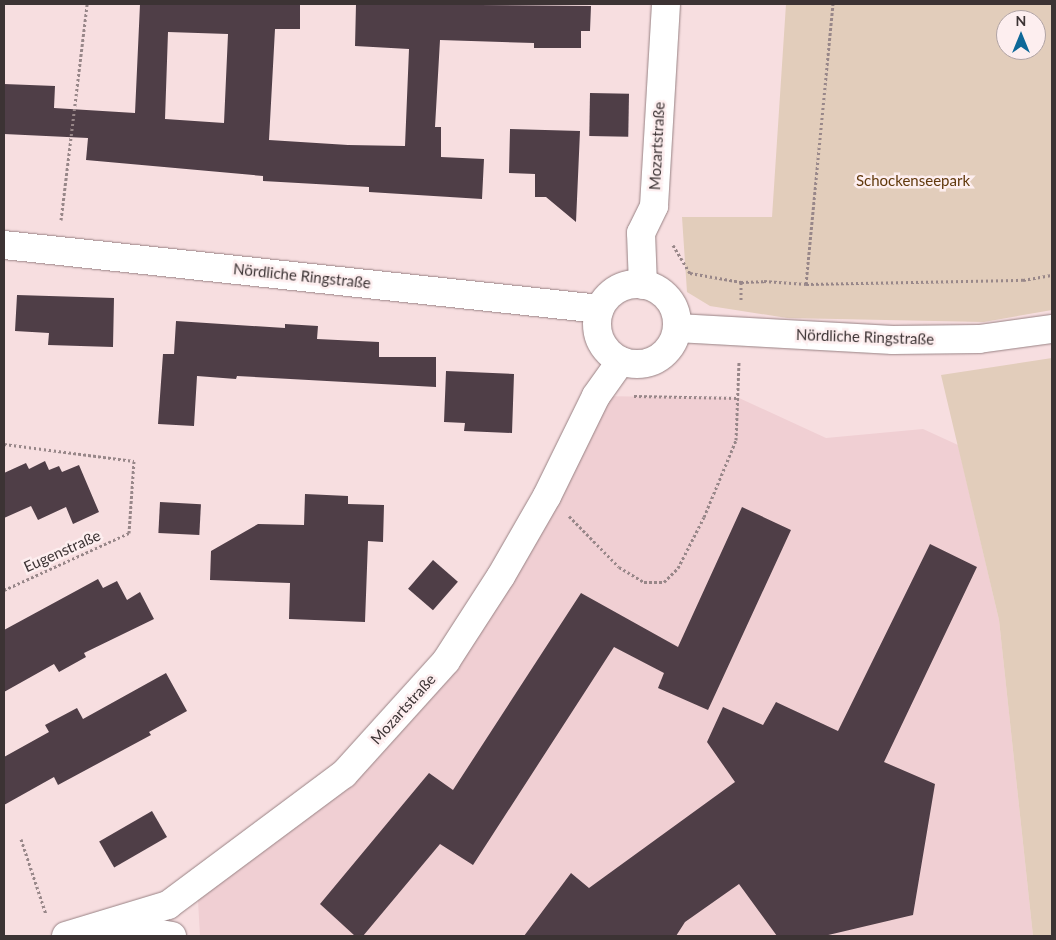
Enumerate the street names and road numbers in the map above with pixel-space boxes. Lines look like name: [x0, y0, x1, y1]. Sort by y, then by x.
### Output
street label: Mozartstraße: [646, 101, 668, 191]
street label: Nördliche Ringstraße: [232, 260, 372, 292]
street label: Nördliche Ringstraße: [796, 326, 934, 348]
street label: Eugenstraße: [21, 526, 103, 576]
street label: Mozartstraße: [367, 670, 439, 748]

